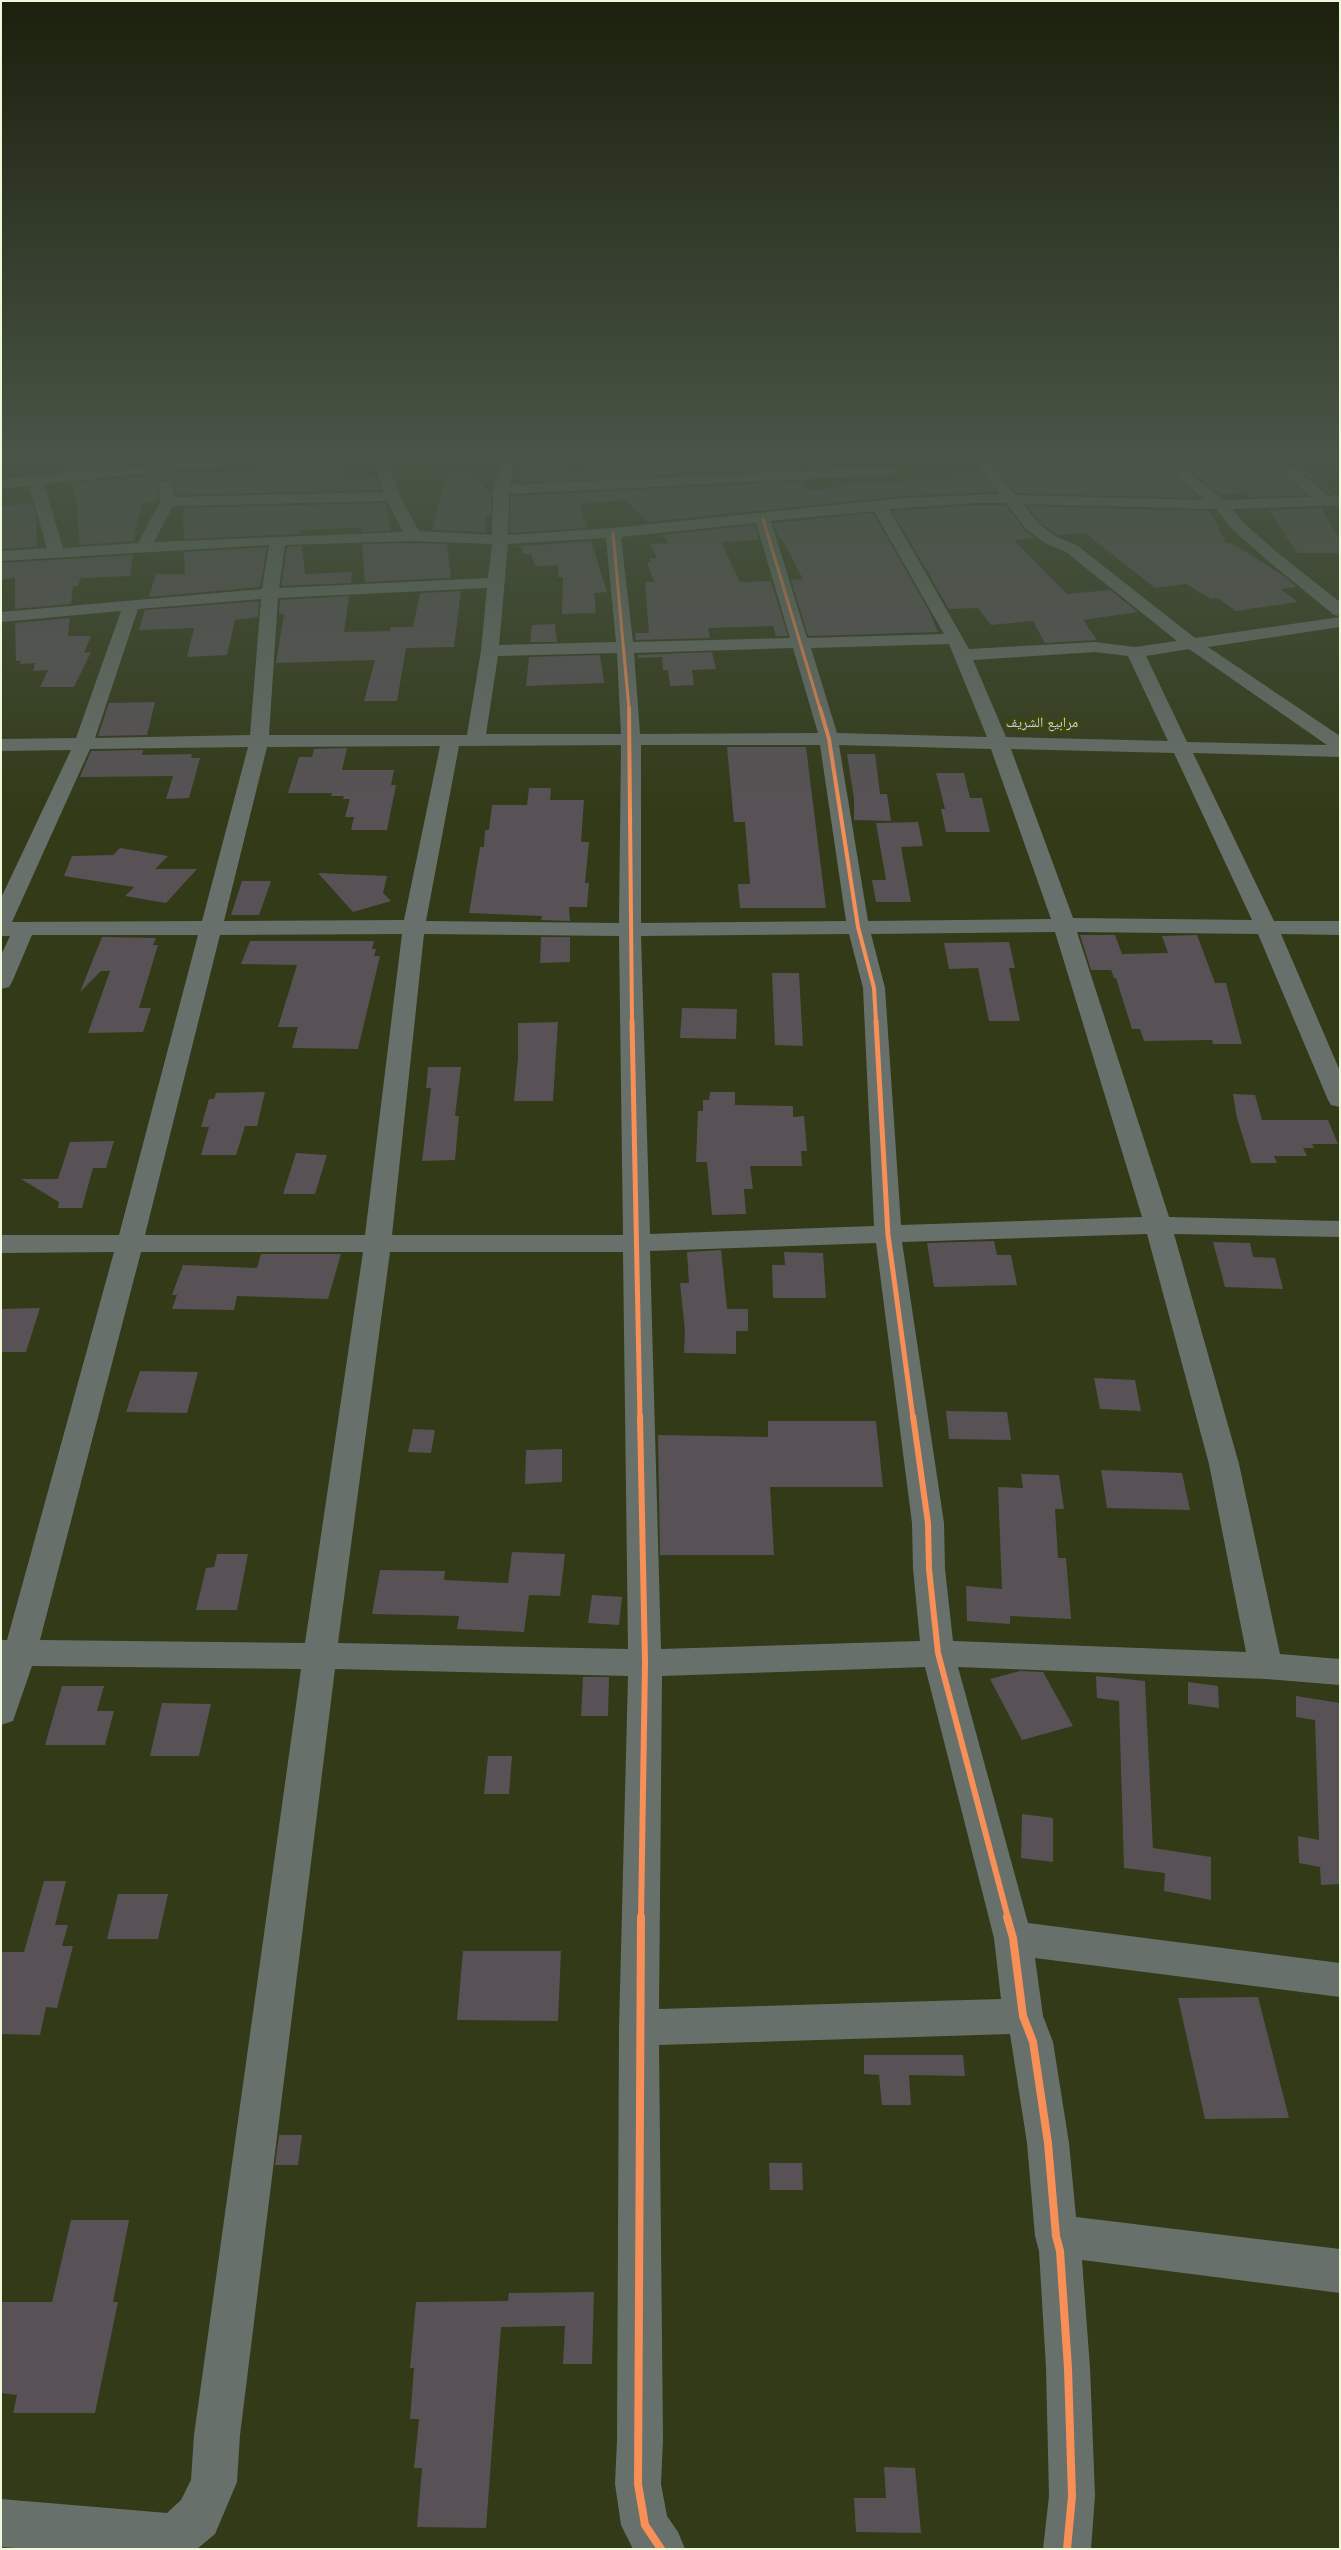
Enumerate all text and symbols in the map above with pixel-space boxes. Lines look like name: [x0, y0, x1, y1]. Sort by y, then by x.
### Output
district label: مرابيع الشريف: [1006, 715, 1078, 731]

